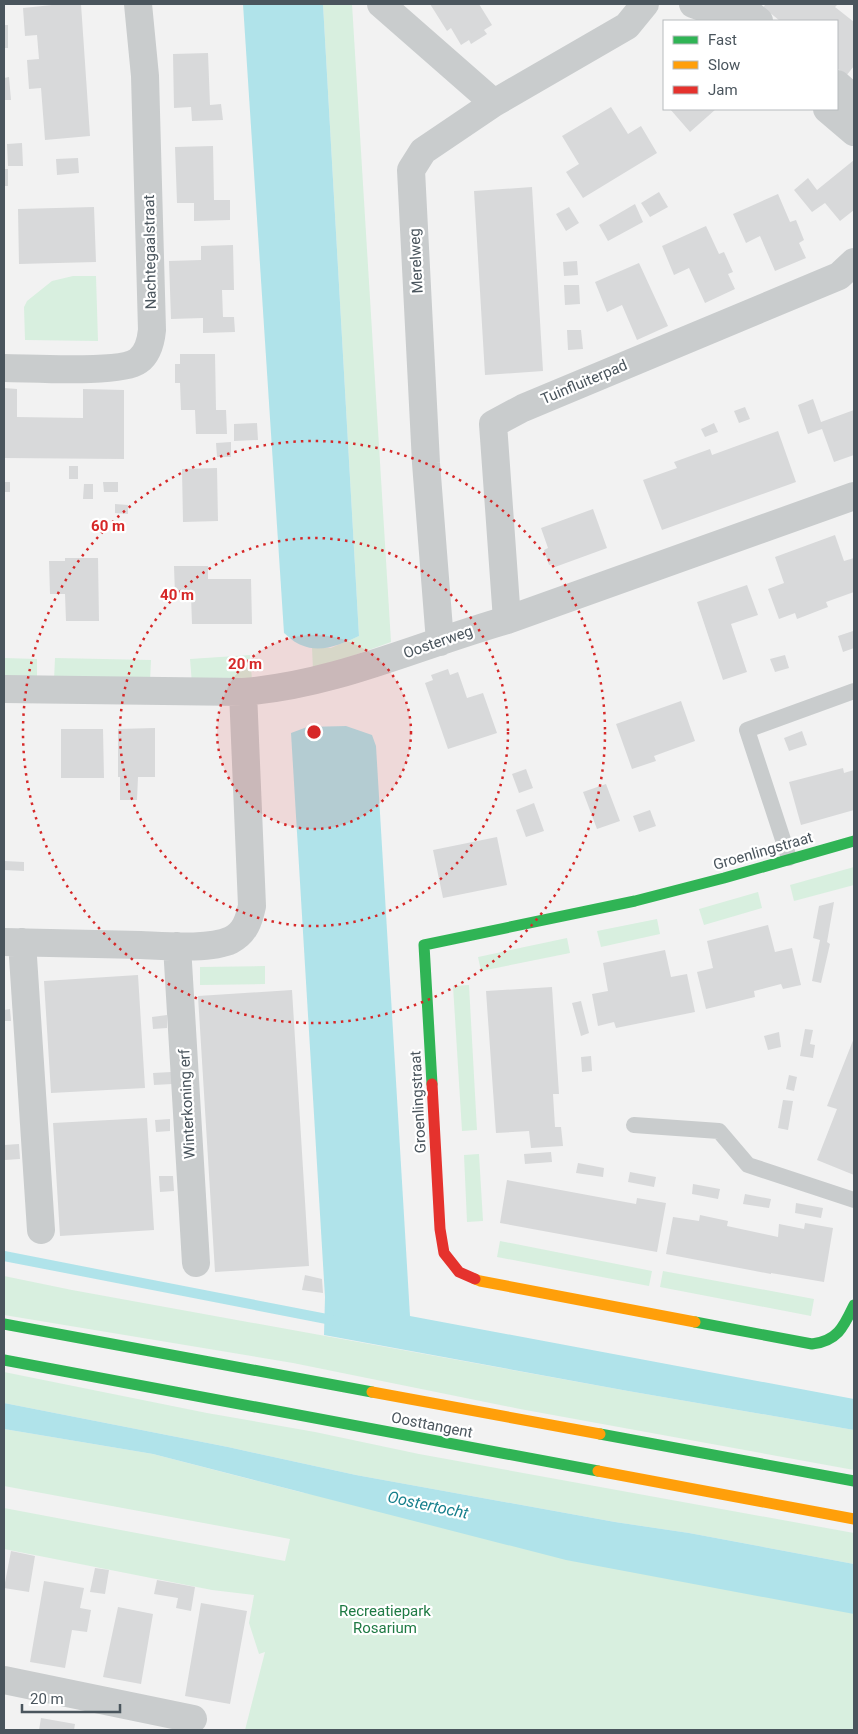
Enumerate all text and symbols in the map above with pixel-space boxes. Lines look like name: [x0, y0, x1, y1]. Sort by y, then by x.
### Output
legend: [663, 20, 838, 110]
text: Fast: [708, 31, 737, 49]
text: Slow: [708, 56, 740, 74]
text: Jam: [708, 81, 738, 99]
street label: Nachtegaalstraat: [140, 194, 160, 310]
street label: Merelweg: [405, 228, 427, 294]
street label: Tuinfluiterpad: [538, 356, 630, 408]
text: 60 m: [91, 517, 125, 535]
text: 40 m: [160, 586, 194, 604]
street label: Oosterweg: [401, 622, 475, 662]
text: 20 m: [228, 655, 262, 673]
centre of rings: [305, 723, 323, 741]
street label: Groenlingstraat: [711, 828, 815, 874]
street label: Winterkoning erf: [175, 1048, 199, 1159]
street label: Groenlingstraat: [406, 1050, 430, 1154]
street label: Oosttangent: [390, 1408, 474, 1442]
water label: Oostertocht: [386, 1487, 471, 1523]
park label: Recreatiepark Rosarium: [339, 1602, 431, 1637]
scale bar: [22, 1682, 120, 1714]
text: 20 m: [30, 1690, 64, 1708]

